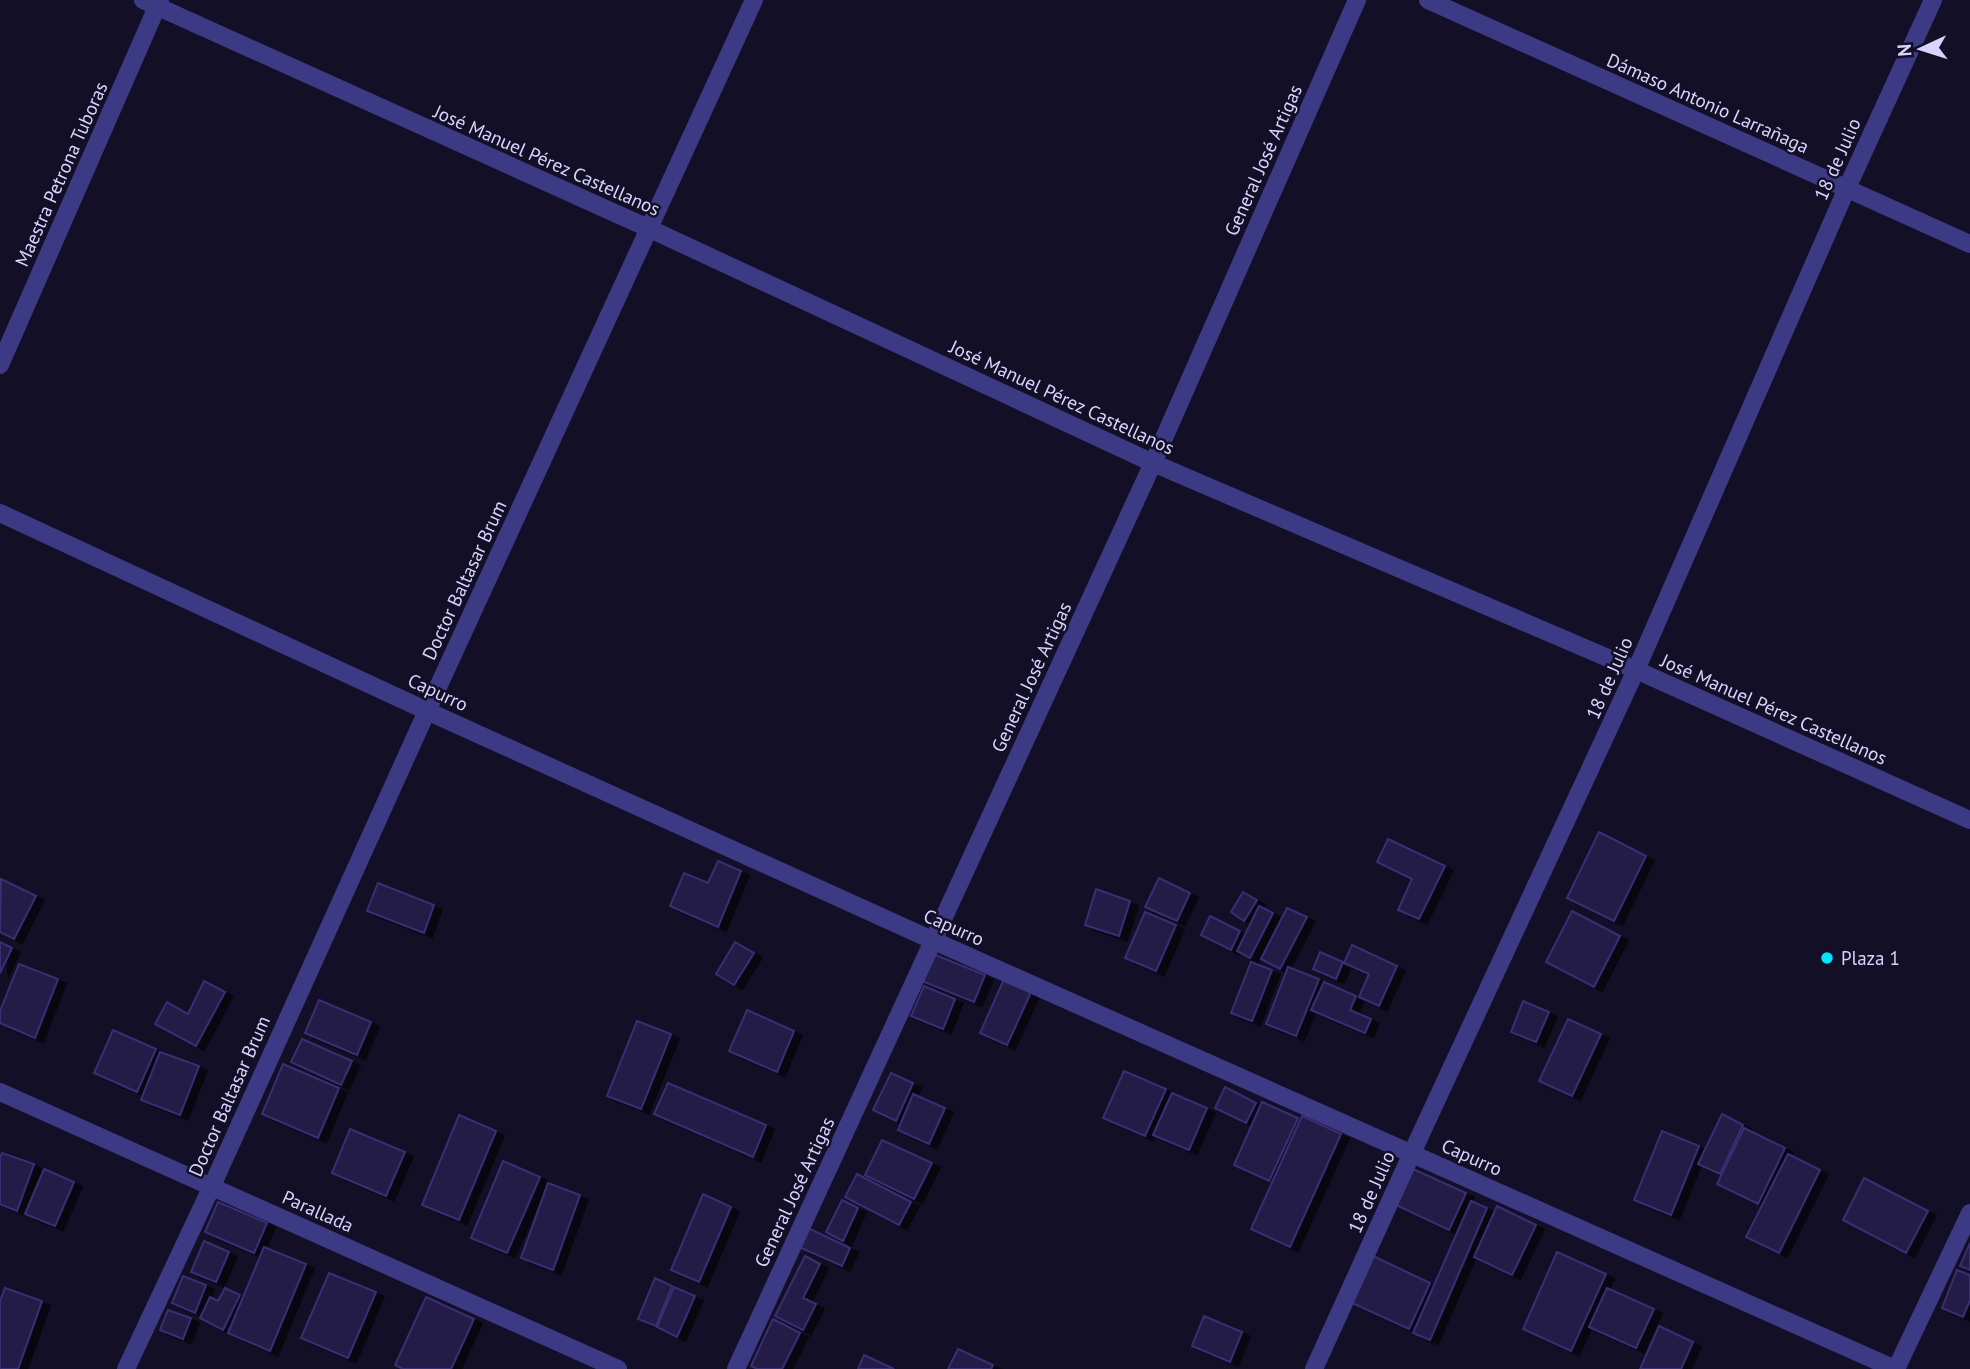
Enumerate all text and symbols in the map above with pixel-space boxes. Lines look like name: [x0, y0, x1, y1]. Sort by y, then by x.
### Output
north arrow: [1886, 14, 1956, 84]
text: N: [1892, 43, 1916, 57]
street label: Dámaso Antonio Larrañaga: [1603, 48, 1813, 158]
street label: Maestra Petrona Tuboras: [9, 78, 113, 270]
street label: General José Artigas: [1219, 81, 1307, 239]
street label: José Manuel Pérez Castellanos: [429, 99, 664, 221]
street label: 18 de Julio: [1808, 114, 1866, 204]
street label: José Manuel Pérez Castellanos: [945, 334, 1178, 460]
street label: Doctor Baltasar Brum: [417, 496, 511, 664]
street label: General José Artigas: [986, 598, 1076, 756]
street label: 18 de Julio: [1580, 633, 1638, 723]
street label: José Manuel Pérez Castellanos: [1656, 648, 1891, 770]
street label: Capurro: [404, 668, 472, 716]
street label: Capurro: [920, 903, 988, 951]
place label: Plaza 1: [1841, 946, 1900, 970]
marker: Plaza 1: [1819, 950, 1835, 966]
street label: Doctor Baltasar Brum: [183, 1012, 275, 1180]
street label: General José Artigas: [749, 1113, 839, 1271]
street label: Capurro: [1438, 1133, 1506, 1181]
street label: 18 de Julio: [1342, 1147, 1400, 1237]
street label: Parallada: [279, 1185, 357, 1237]

